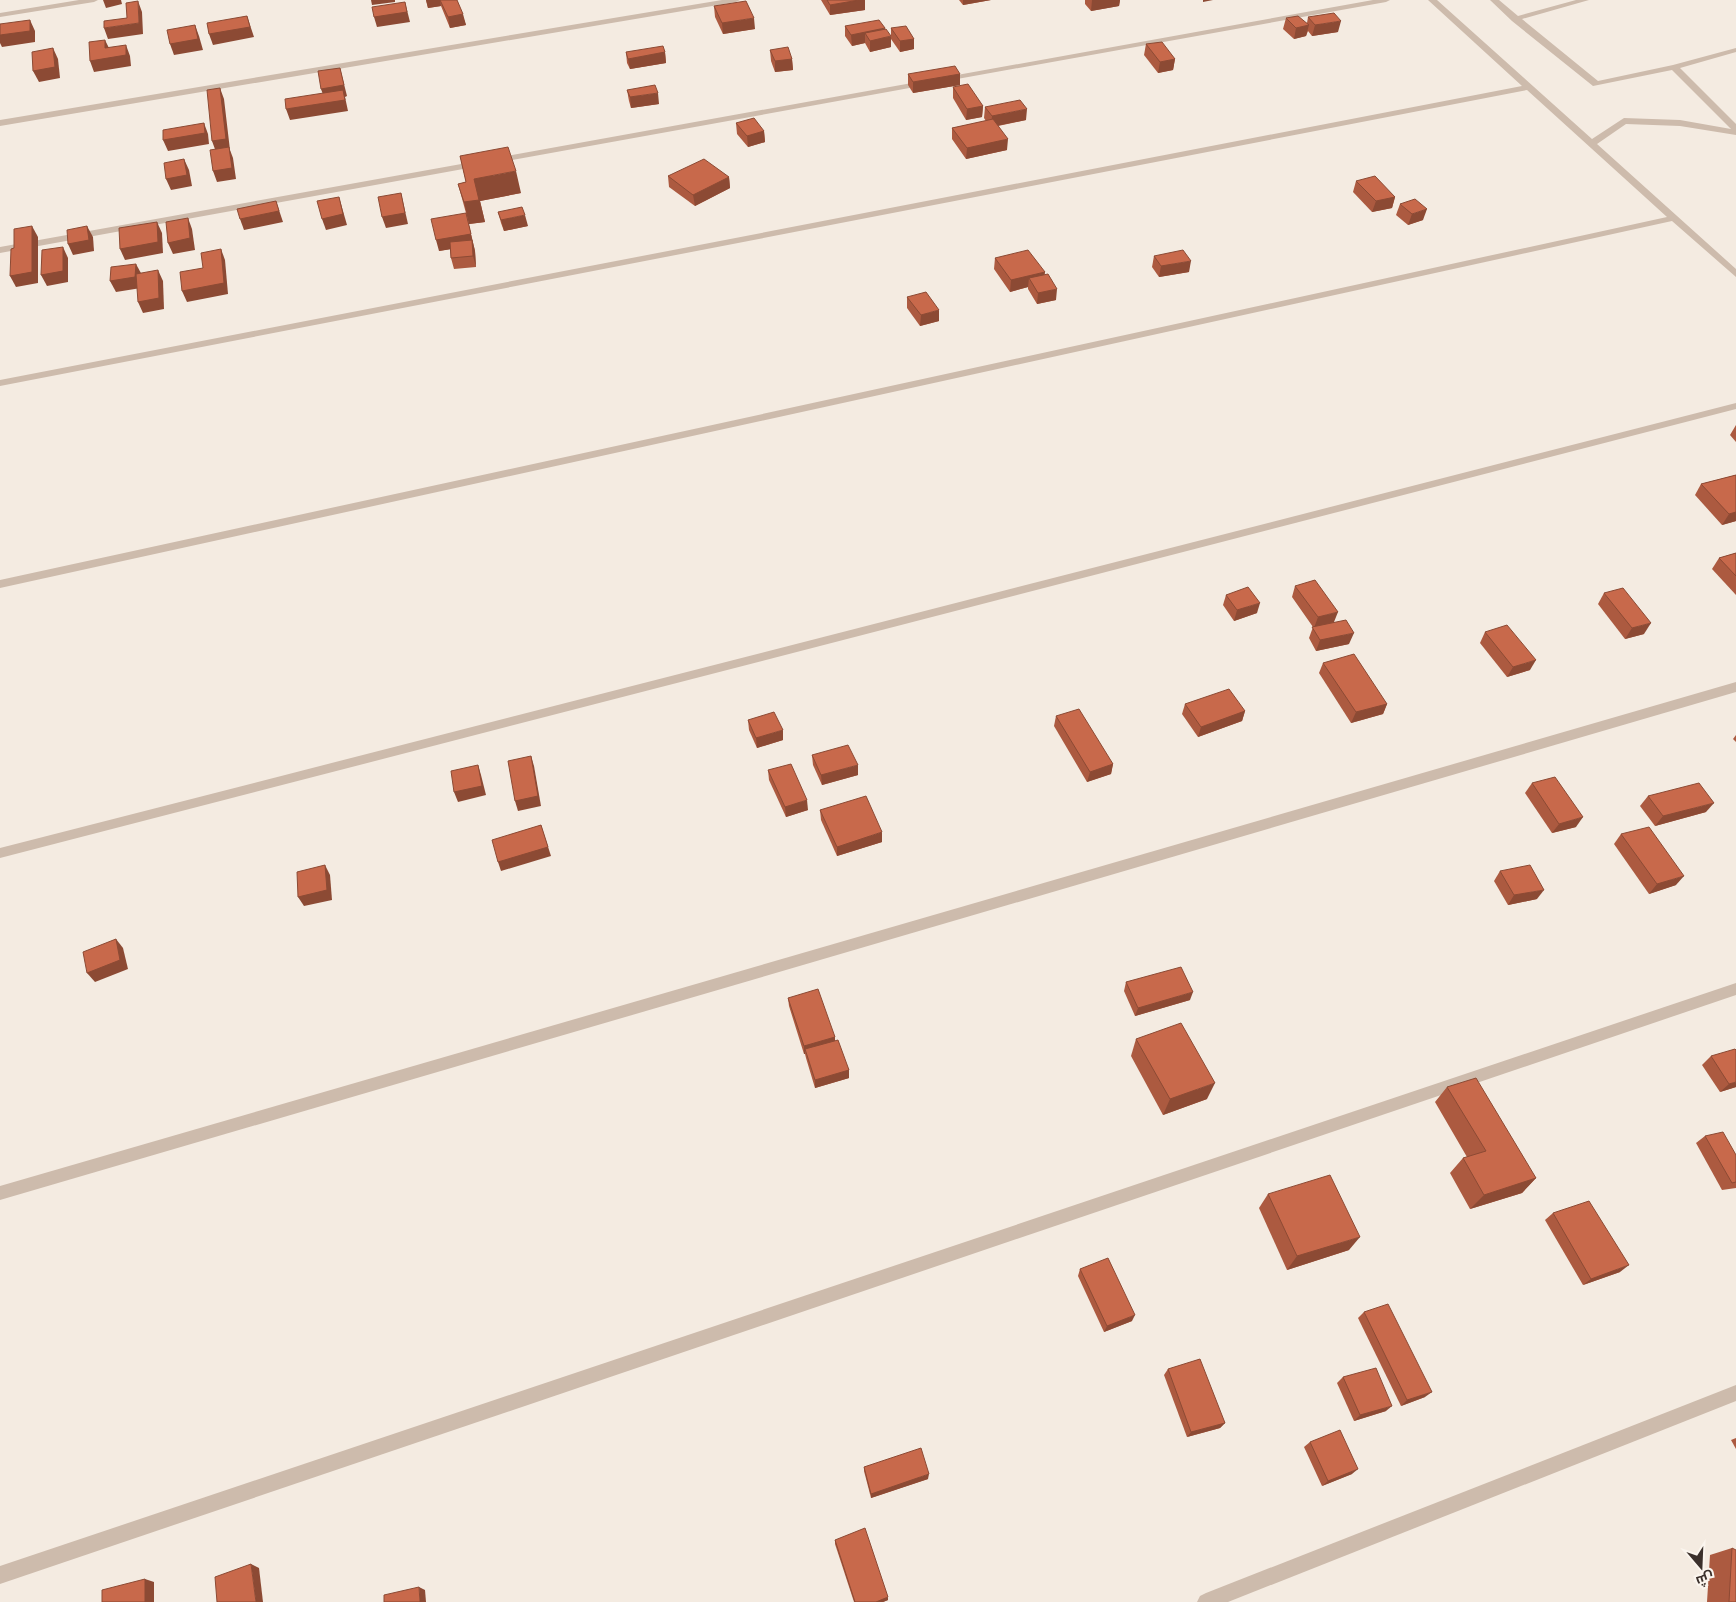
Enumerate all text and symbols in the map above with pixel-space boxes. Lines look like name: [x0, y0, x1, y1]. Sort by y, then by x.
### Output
north arrow: [1676, 1542, 1726, 1592]
text: ش: [1693, 1567, 1717, 1591]

